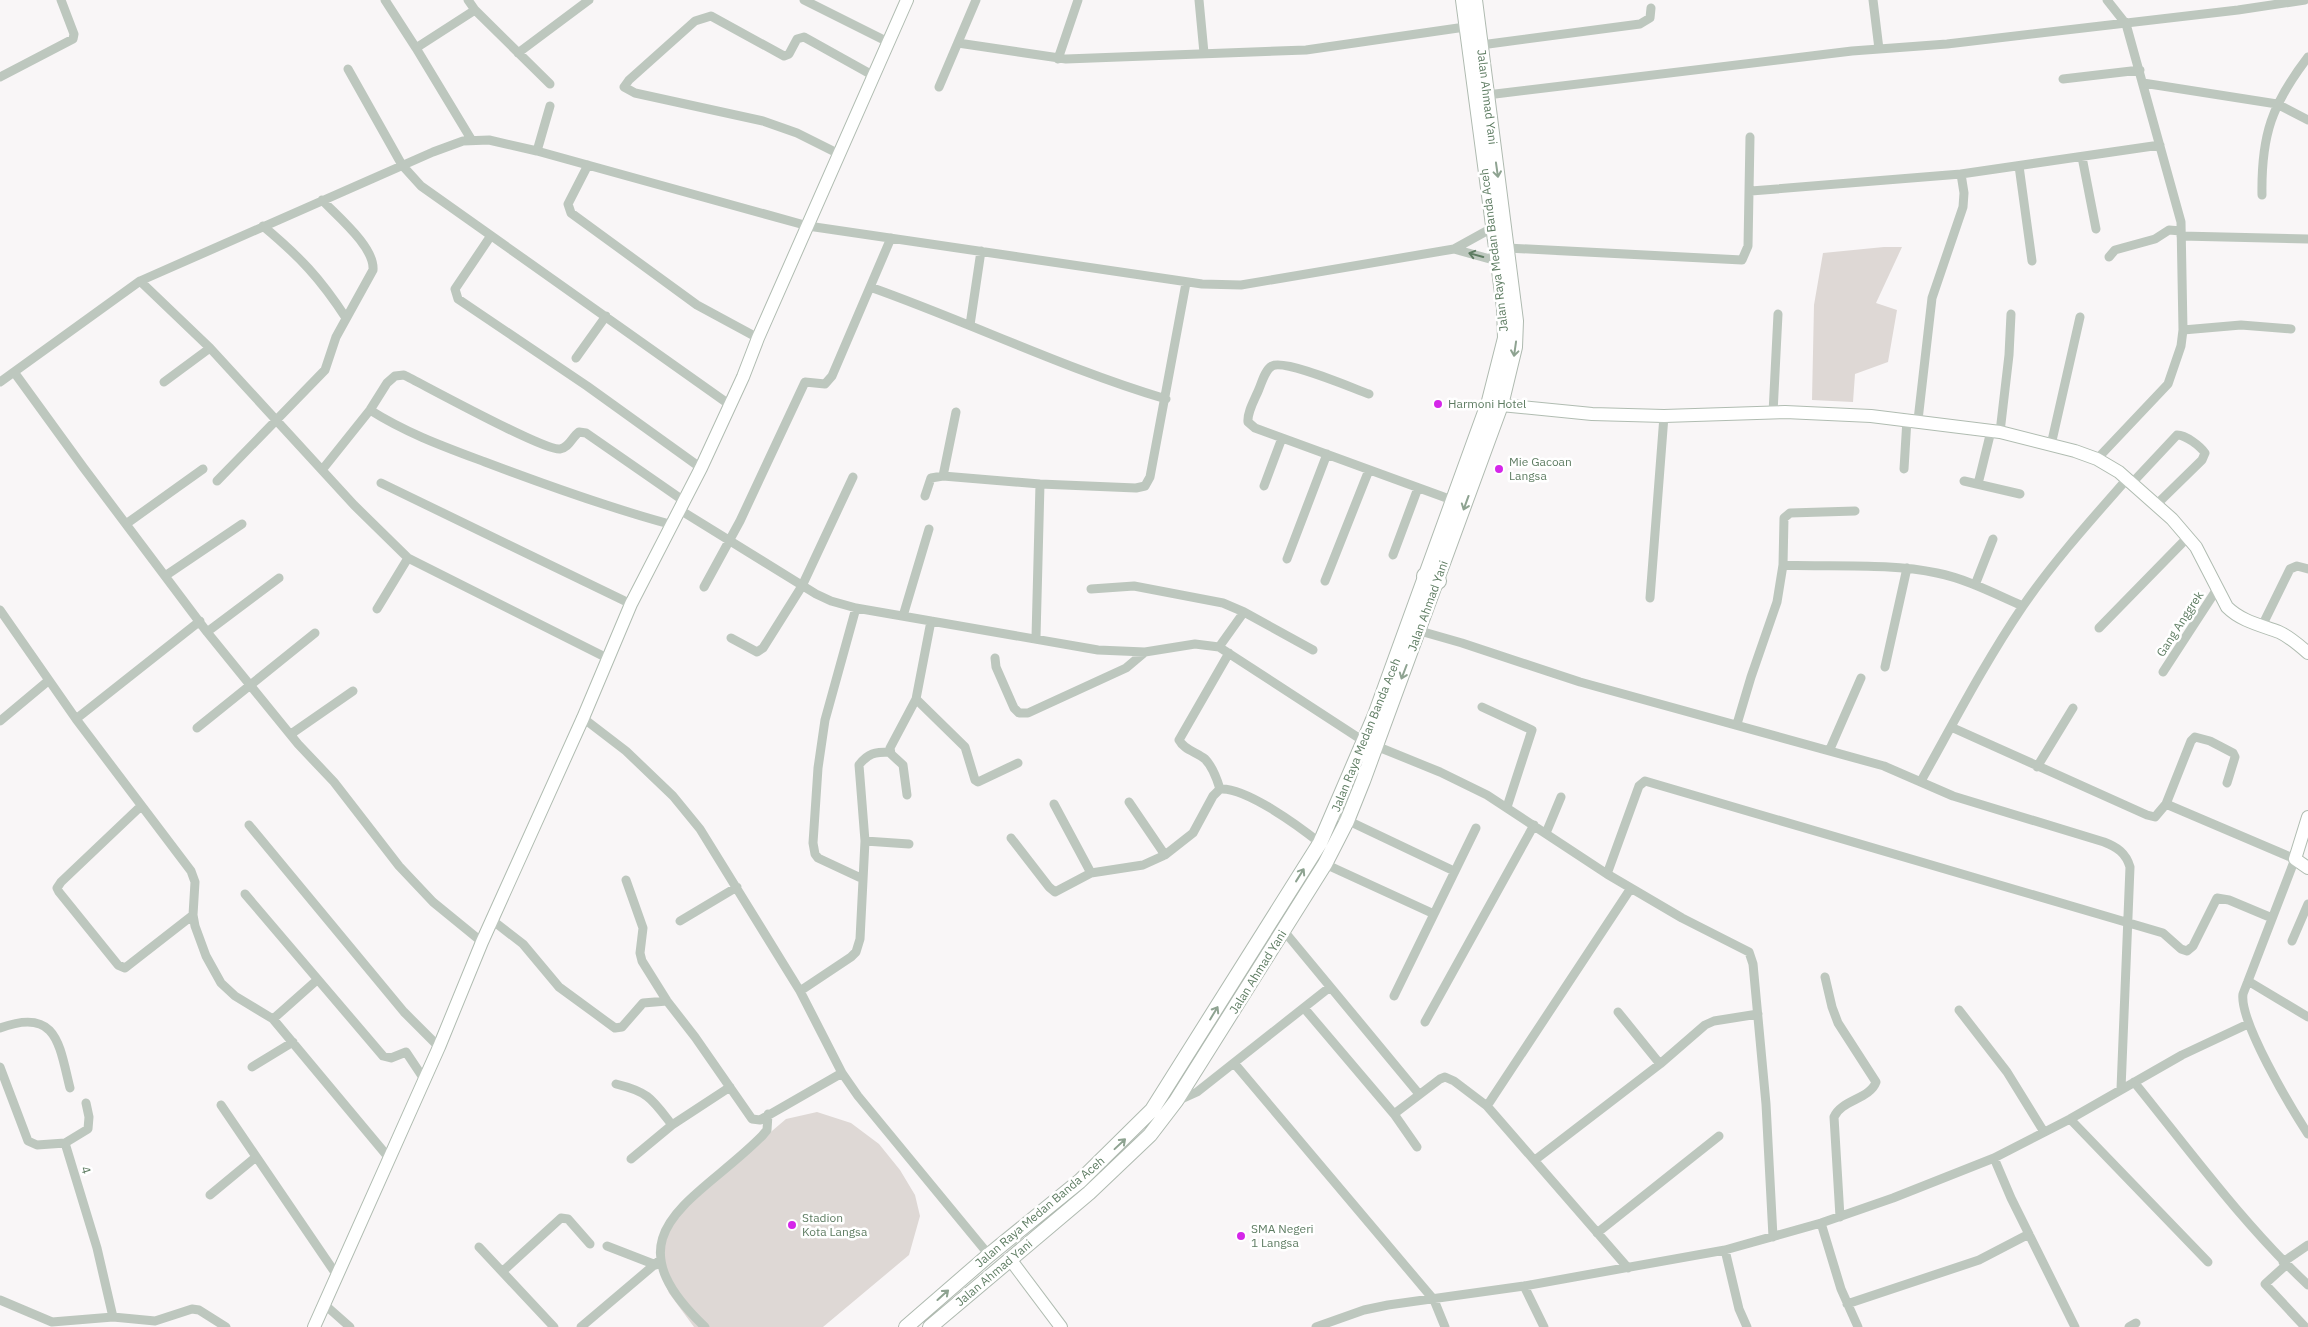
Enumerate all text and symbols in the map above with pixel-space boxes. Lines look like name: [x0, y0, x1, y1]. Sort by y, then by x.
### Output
street label: Jalan Ahmad Yani: [1474, 48, 1501, 145]
one-way arrow: [1492, 161, 1502, 177]
street label: Jalan Raya Medan Banda Aceh: [1476, 168, 1511, 333]
one-way arrow: [1468, 250, 1484, 259]
one-way arrow: [1510, 340, 1520, 356]
place label: Harmoni Hotel: [1448, 396, 1526, 411]
marker: Harmoni Hotel: [1432, 398, 1444, 410]
place label: Mie Gacoan Langsa: [1509, 454, 1572, 483]
marker: Mie Gacoan Langsa: [1493, 463, 1505, 475]
one-way arrow: [1461, 495, 1470, 510]
street label: Jalan Ahmad Yani: [1404, 558, 1451, 653]
street label: Gang Anggrek: [2153, 588, 2207, 659]
street label: Jalan Raya Medan Banda Aceh: [1328, 656, 1403, 814]
one-way arrow: [1399, 664, 1408, 680]
one-way arrow: [1294, 868, 1305, 882]
street label: Jalan Ahmad Yani: [1226, 927, 1289, 1016]
one-way arrow: [1209, 1006, 1219, 1020]
one-way arrow: [1113, 1138, 1126, 1150]
street label: Jalan Raya Medan Banda Aceh: [972, 1153, 1108, 1270]
street label: 4: [78, 1164, 95, 1175]
place label: Stadion Kota Langsa: [802, 1210, 868, 1239]
marker: Stadion Kota Langsa: [786, 1219, 798, 1231]
place label: SMA Negeri 1 Langsa: [1251, 1221, 1314, 1250]
marker: SMA Negeri 1 Langsa: [1235, 1230, 1247, 1242]
street label: Jalan Ahmad Yani: [952, 1236, 1035, 1309]
one-way arrow: [936, 1289, 949, 1301]

